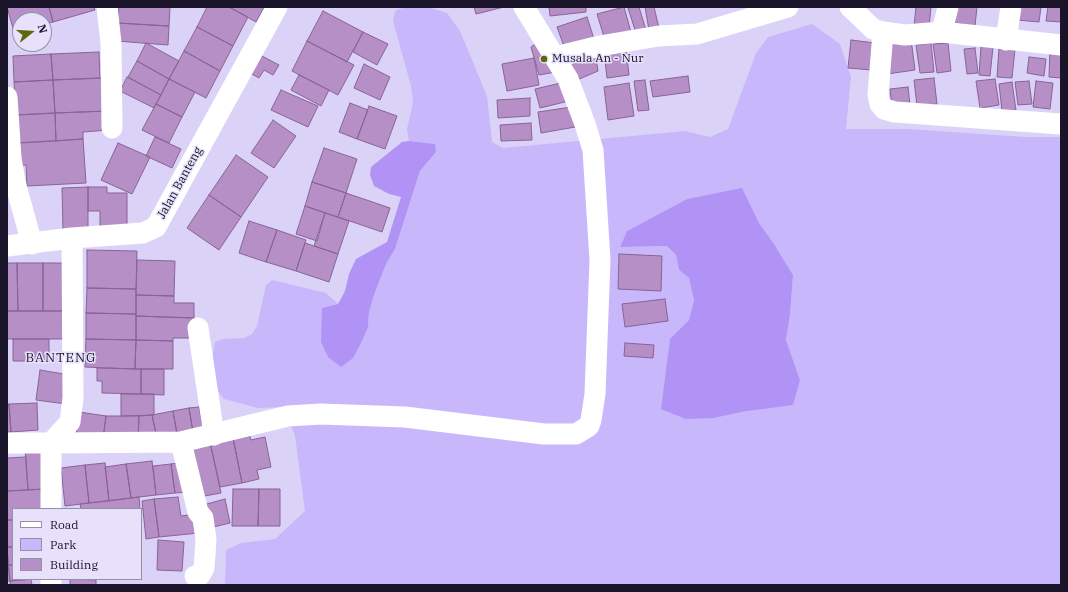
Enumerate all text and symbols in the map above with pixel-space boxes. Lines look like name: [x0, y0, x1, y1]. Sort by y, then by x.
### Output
north arrow: [12, 12, 52, 52]
text: N: [35, 23, 50, 35]
place label: Musala An - Nur: [552, 52, 643, 66]
marker: Musala An - Nur: [539, 54, 549, 64]
street label: Jalan Banteng: [154, 145, 206, 221]
district label: BANTENG: [26, 350, 96, 366]
legend: [12, 508, 142, 580]
text: Road: [50, 517, 79, 532]
text: Park: [50, 537, 76, 552]
text: Building: [50, 557, 98, 572]

